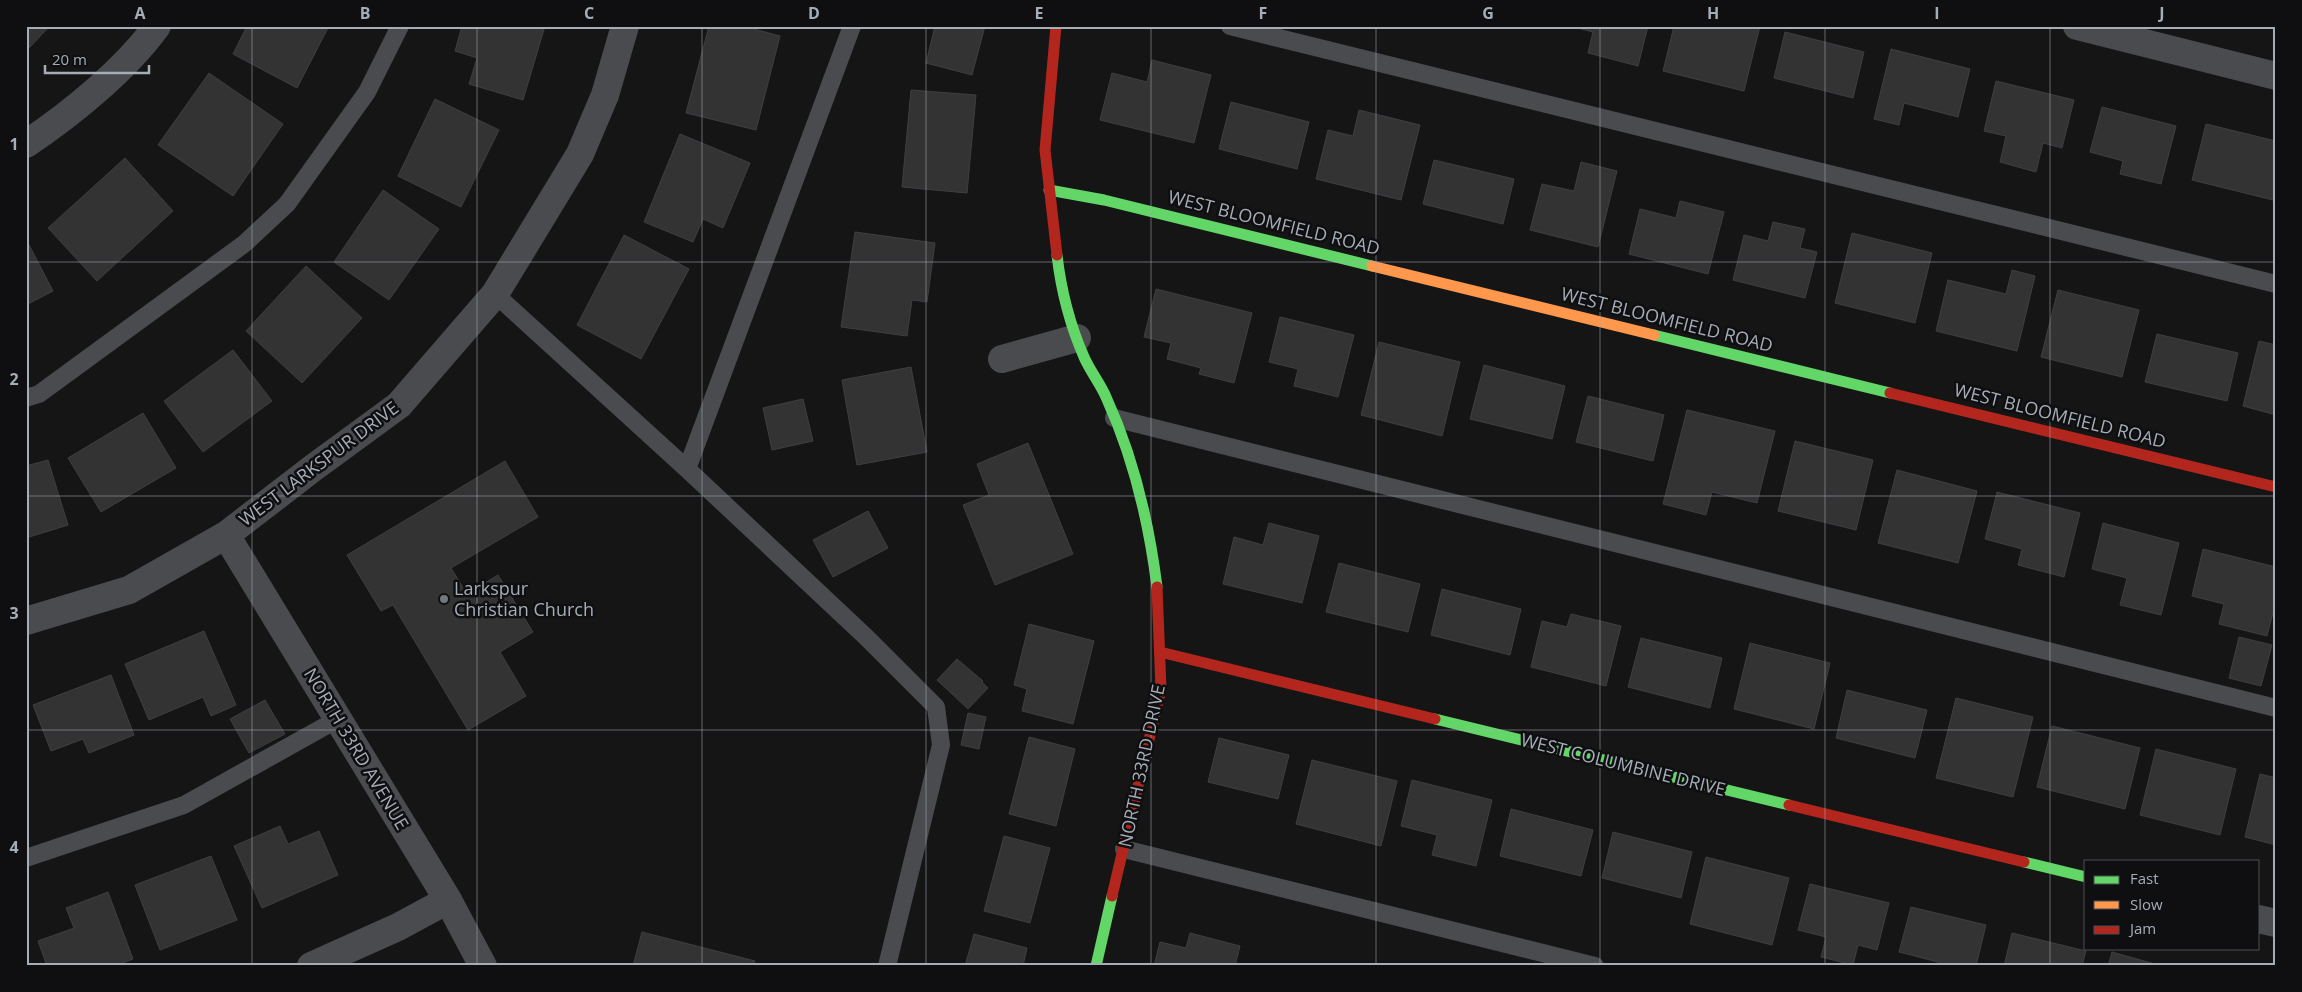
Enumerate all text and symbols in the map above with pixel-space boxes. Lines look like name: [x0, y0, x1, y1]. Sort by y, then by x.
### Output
text: A: [134, 2, 146, 24]
text: B: [360, 2, 370, 24]
text: C: [584, 2, 594, 24]
text: D: [808, 2, 820, 24]
text: E: [1035, 2, 1044, 24]
text: F: [1259, 2, 1267, 24]
text: G: [1482, 2, 1494, 24]
text: H: [1707, 2, 1719, 24]
text: I: [1934, 2, 1940, 24]
text: J: [2157, 2, 2165, 24]
scale bar: [45, 42, 149, 74]
text: 20 m: [52, 49, 87, 69]
text: 1: [9, 133, 19, 155]
street label: WEST BLOOMFIELD ROAD: [1166, 184, 1383, 260]
street label: WEST BLOOMFIELD ROAD: [1559, 281, 1776, 357]
text: 2: [9, 368, 19, 390]
street label: WEST BLOOMFIELD ROAD: [1952, 377, 2169, 453]
street label: WEST LARKSPUR DRIVE: [234, 395, 403, 531]
place label: Larkspur Christian Church: [454, 576, 594, 621]
marker: Larkspur Christian Church: [438, 593, 450, 605]
text: 3: [9, 602, 19, 624]
street label: NORTH 33RD AVENUE: [299, 663, 415, 834]
street label: NORTH 33RD DRIVE: [1112, 682, 1170, 849]
street label: WEST COLUMBINE DRIVE: [1518, 727, 1728, 801]
text: 4: [9, 836, 19, 858]
legend: [2084, 860, 2260, 950]
text: Fast: [2130, 868, 2159, 888]
text: Slow: [2130, 894, 2163, 914]
text: Jam: [2128, 918, 2156, 938]

